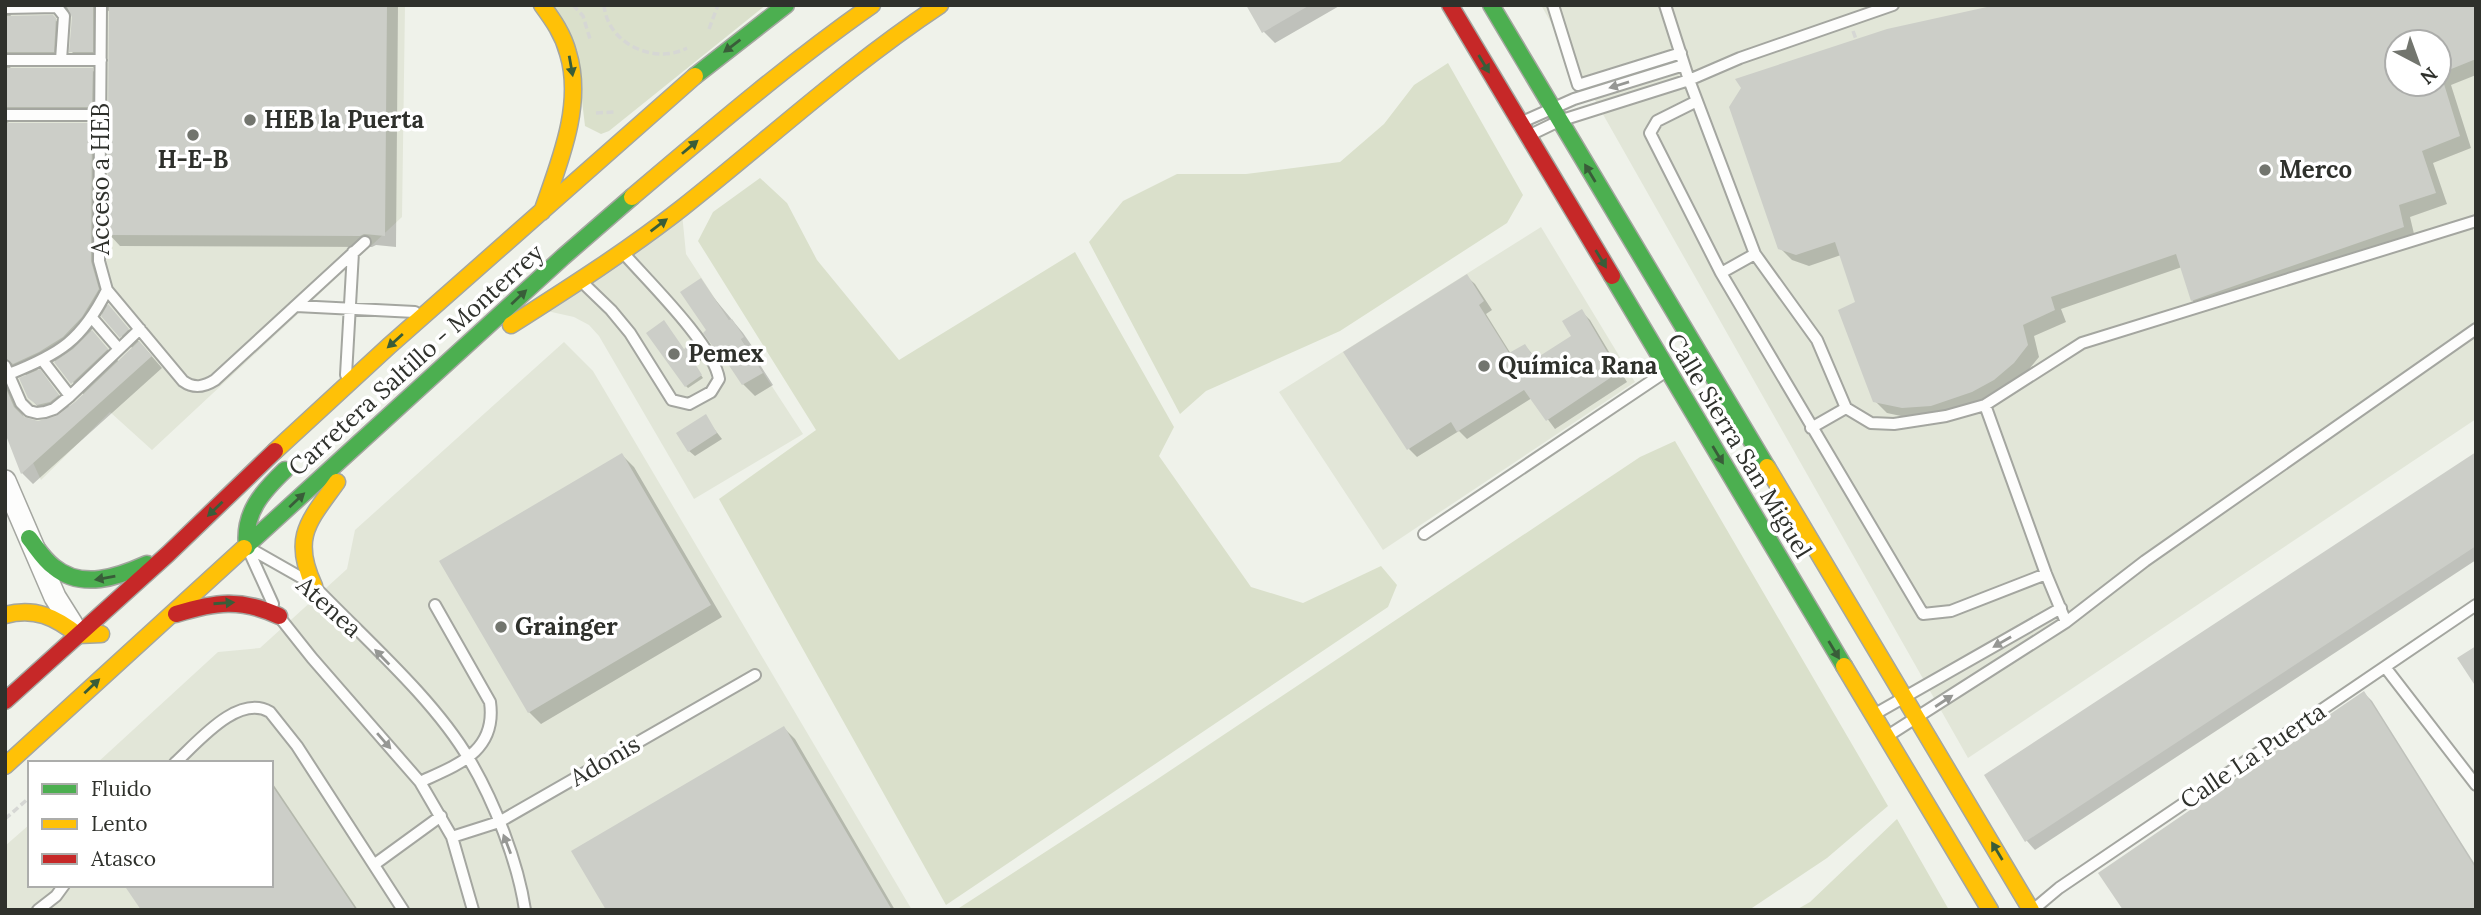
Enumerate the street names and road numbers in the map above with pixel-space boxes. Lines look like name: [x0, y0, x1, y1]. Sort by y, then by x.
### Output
street label: Acceso a HEB: [85, 103, 116, 256]
street label: Carretera Saltillo - Monterrey: [282, 237, 550, 482]
street label: Calle Sierra San Miguel: [1660, 328, 1819, 564]
street label: Atenea: [290, 569, 368, 644]
street label: Calle La Puerta: [2174, 696, 2331, 816]
street label: Adonis: [563, 728, 645, 793]

